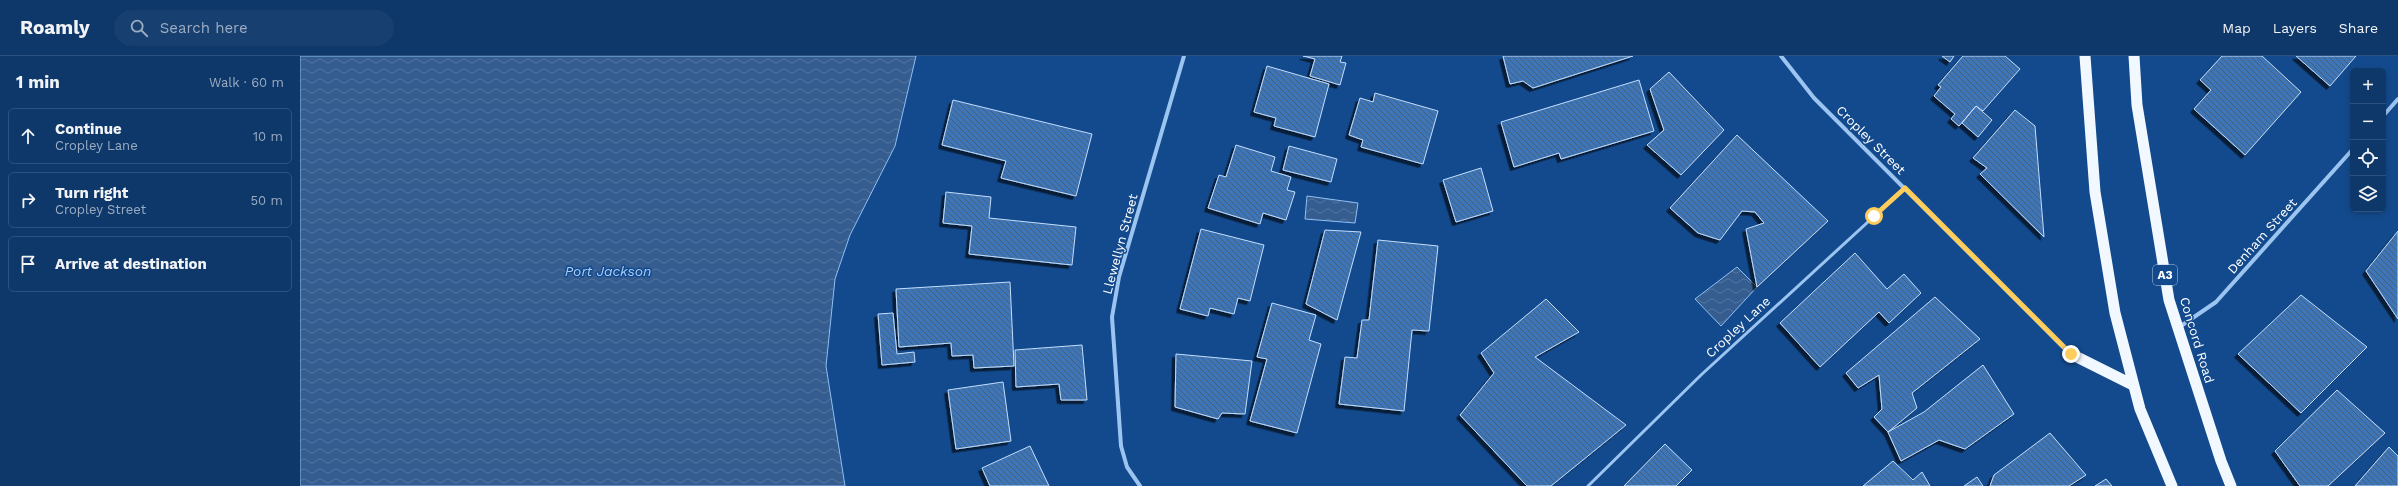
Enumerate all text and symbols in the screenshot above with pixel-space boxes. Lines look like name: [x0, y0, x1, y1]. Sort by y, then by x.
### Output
search box: [114, 10, 394, 46]
text: Roamly: [20, 16, 90, 39]
icon: search: [128, 17, 150, 39]
text: Search here: [160, 19, 248, 37]
text: Map: [2222, 20, 2251, 36]
text: Layers: [2273, 20, 2317, 36]
text: Share: [2339, 20, 2378, 36]
map controls: [2350, 68, 2386, 212]
button: +: [2350, 68, 2386, 104]
text: 1 min: [16, 72, 60, 92]
text: Walk · 60 m: [209, 75, 284, 90]
street label: Cropley Street: [1833, 102, 1909, 178]
button: −: [2350, 104, 2386, 140]
text: Continue: [55, 120, 122, 138]
icon: ahead: [17, 125, 39, 147]
text: 10 m: [253, 129, 283, 144]
text: Cropley Lane: [55, 138, 138, 153]
button: locate: [2350, 140, 2386, 176]
button: layers: [2350, 176, 2386, 212]
text: Turn right: [55, 184, 128, 202]
icon: right: [17, 189, 39, 211]
street label: Llewellyn Street: [1099, 192, 1141, 296]
text: 50 m: [251, 193, 283, 208]
street label: Denham Street: [2224, 195, 2300, 277]
text: Cropley Street: [55, 202, 146, 217]
route start: [1865, 207, 1883, 225]
icon: arrive: [17, 253, 39, 275]
text: Arrive at destination: [55, 255, 207, 273]
water label: Port Jackson: [565, 263, 651, 279]
road number: A3: [2153, 265, 2177, 285]
street label: Cropley Lane: [1703, 293, 1773, 361]
street label: Concord Road: [2177, 295, 2217, 385]
route end: [2062, 345, 2080, 363]

